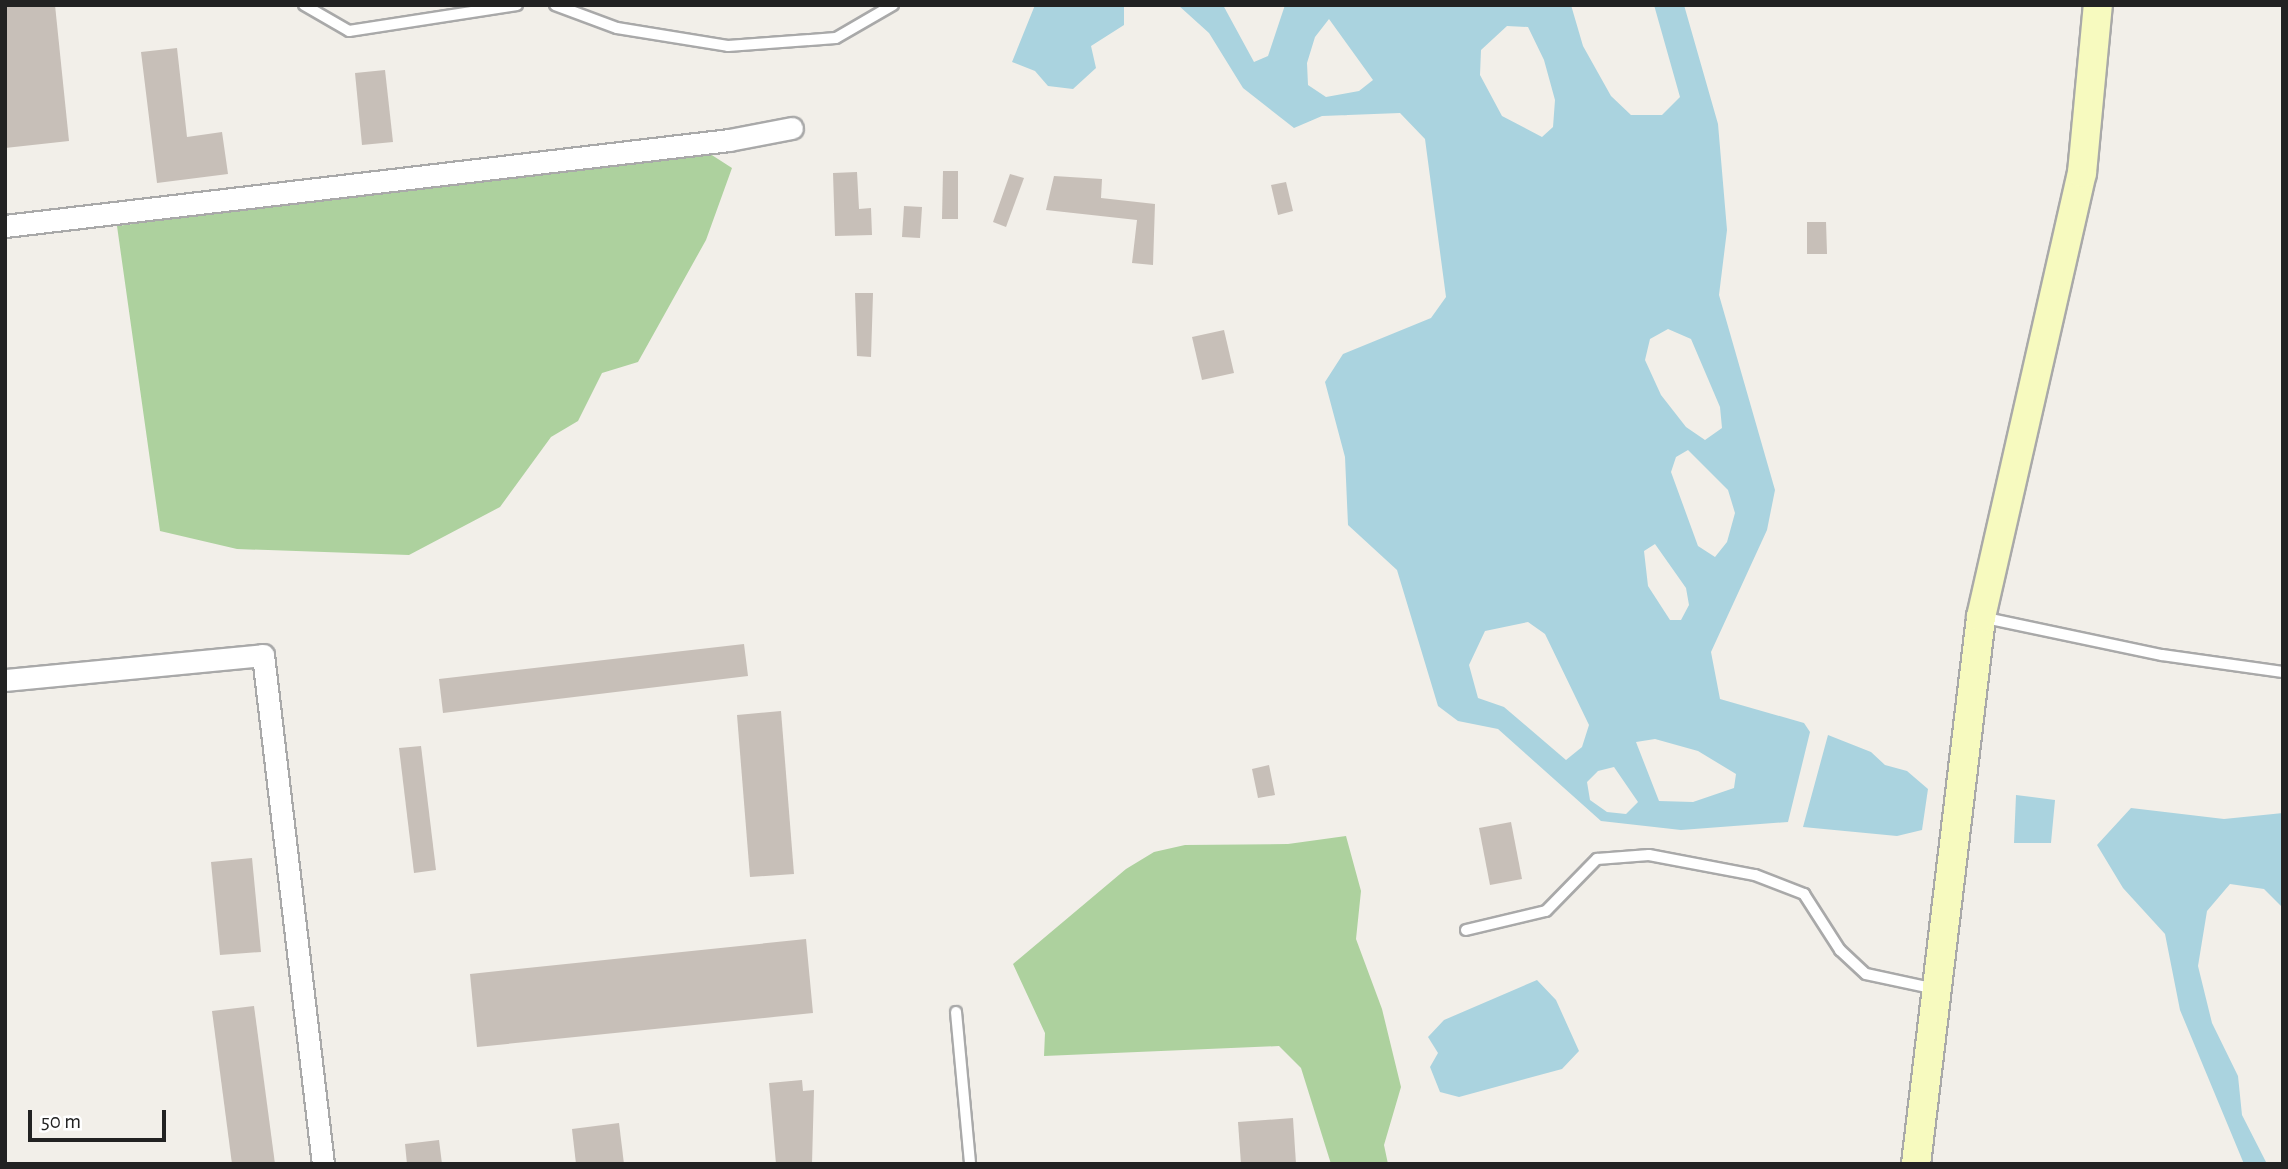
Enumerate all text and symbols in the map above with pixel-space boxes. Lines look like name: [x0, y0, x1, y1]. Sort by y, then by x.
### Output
scale bar: [32, 1096, 170, 1140]
text: 50 m: [41, 1111, 81, 1132]

